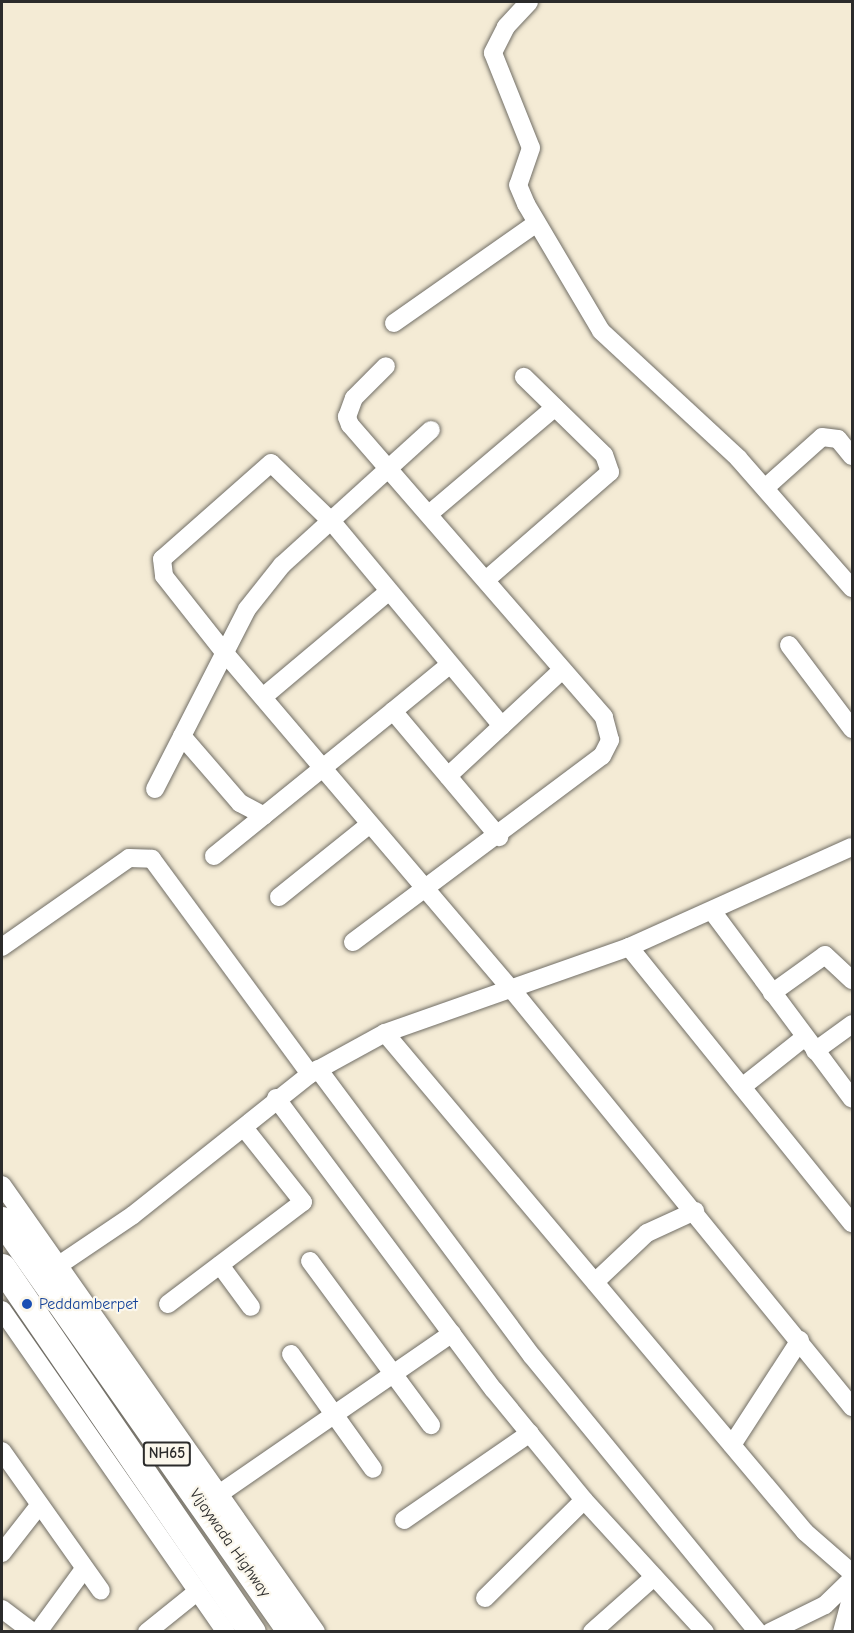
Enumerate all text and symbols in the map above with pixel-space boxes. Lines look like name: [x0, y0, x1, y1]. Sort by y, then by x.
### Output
place label: Peddamberpet: [39, 1294, 138, 1314]
marker: Peddamberpet: [20, 1297, 34, 1311]
road number: NH65: [142, 1442, 192, 1466]
street label: Vijaywada Highway: [185, 1485, 275, 1601]

